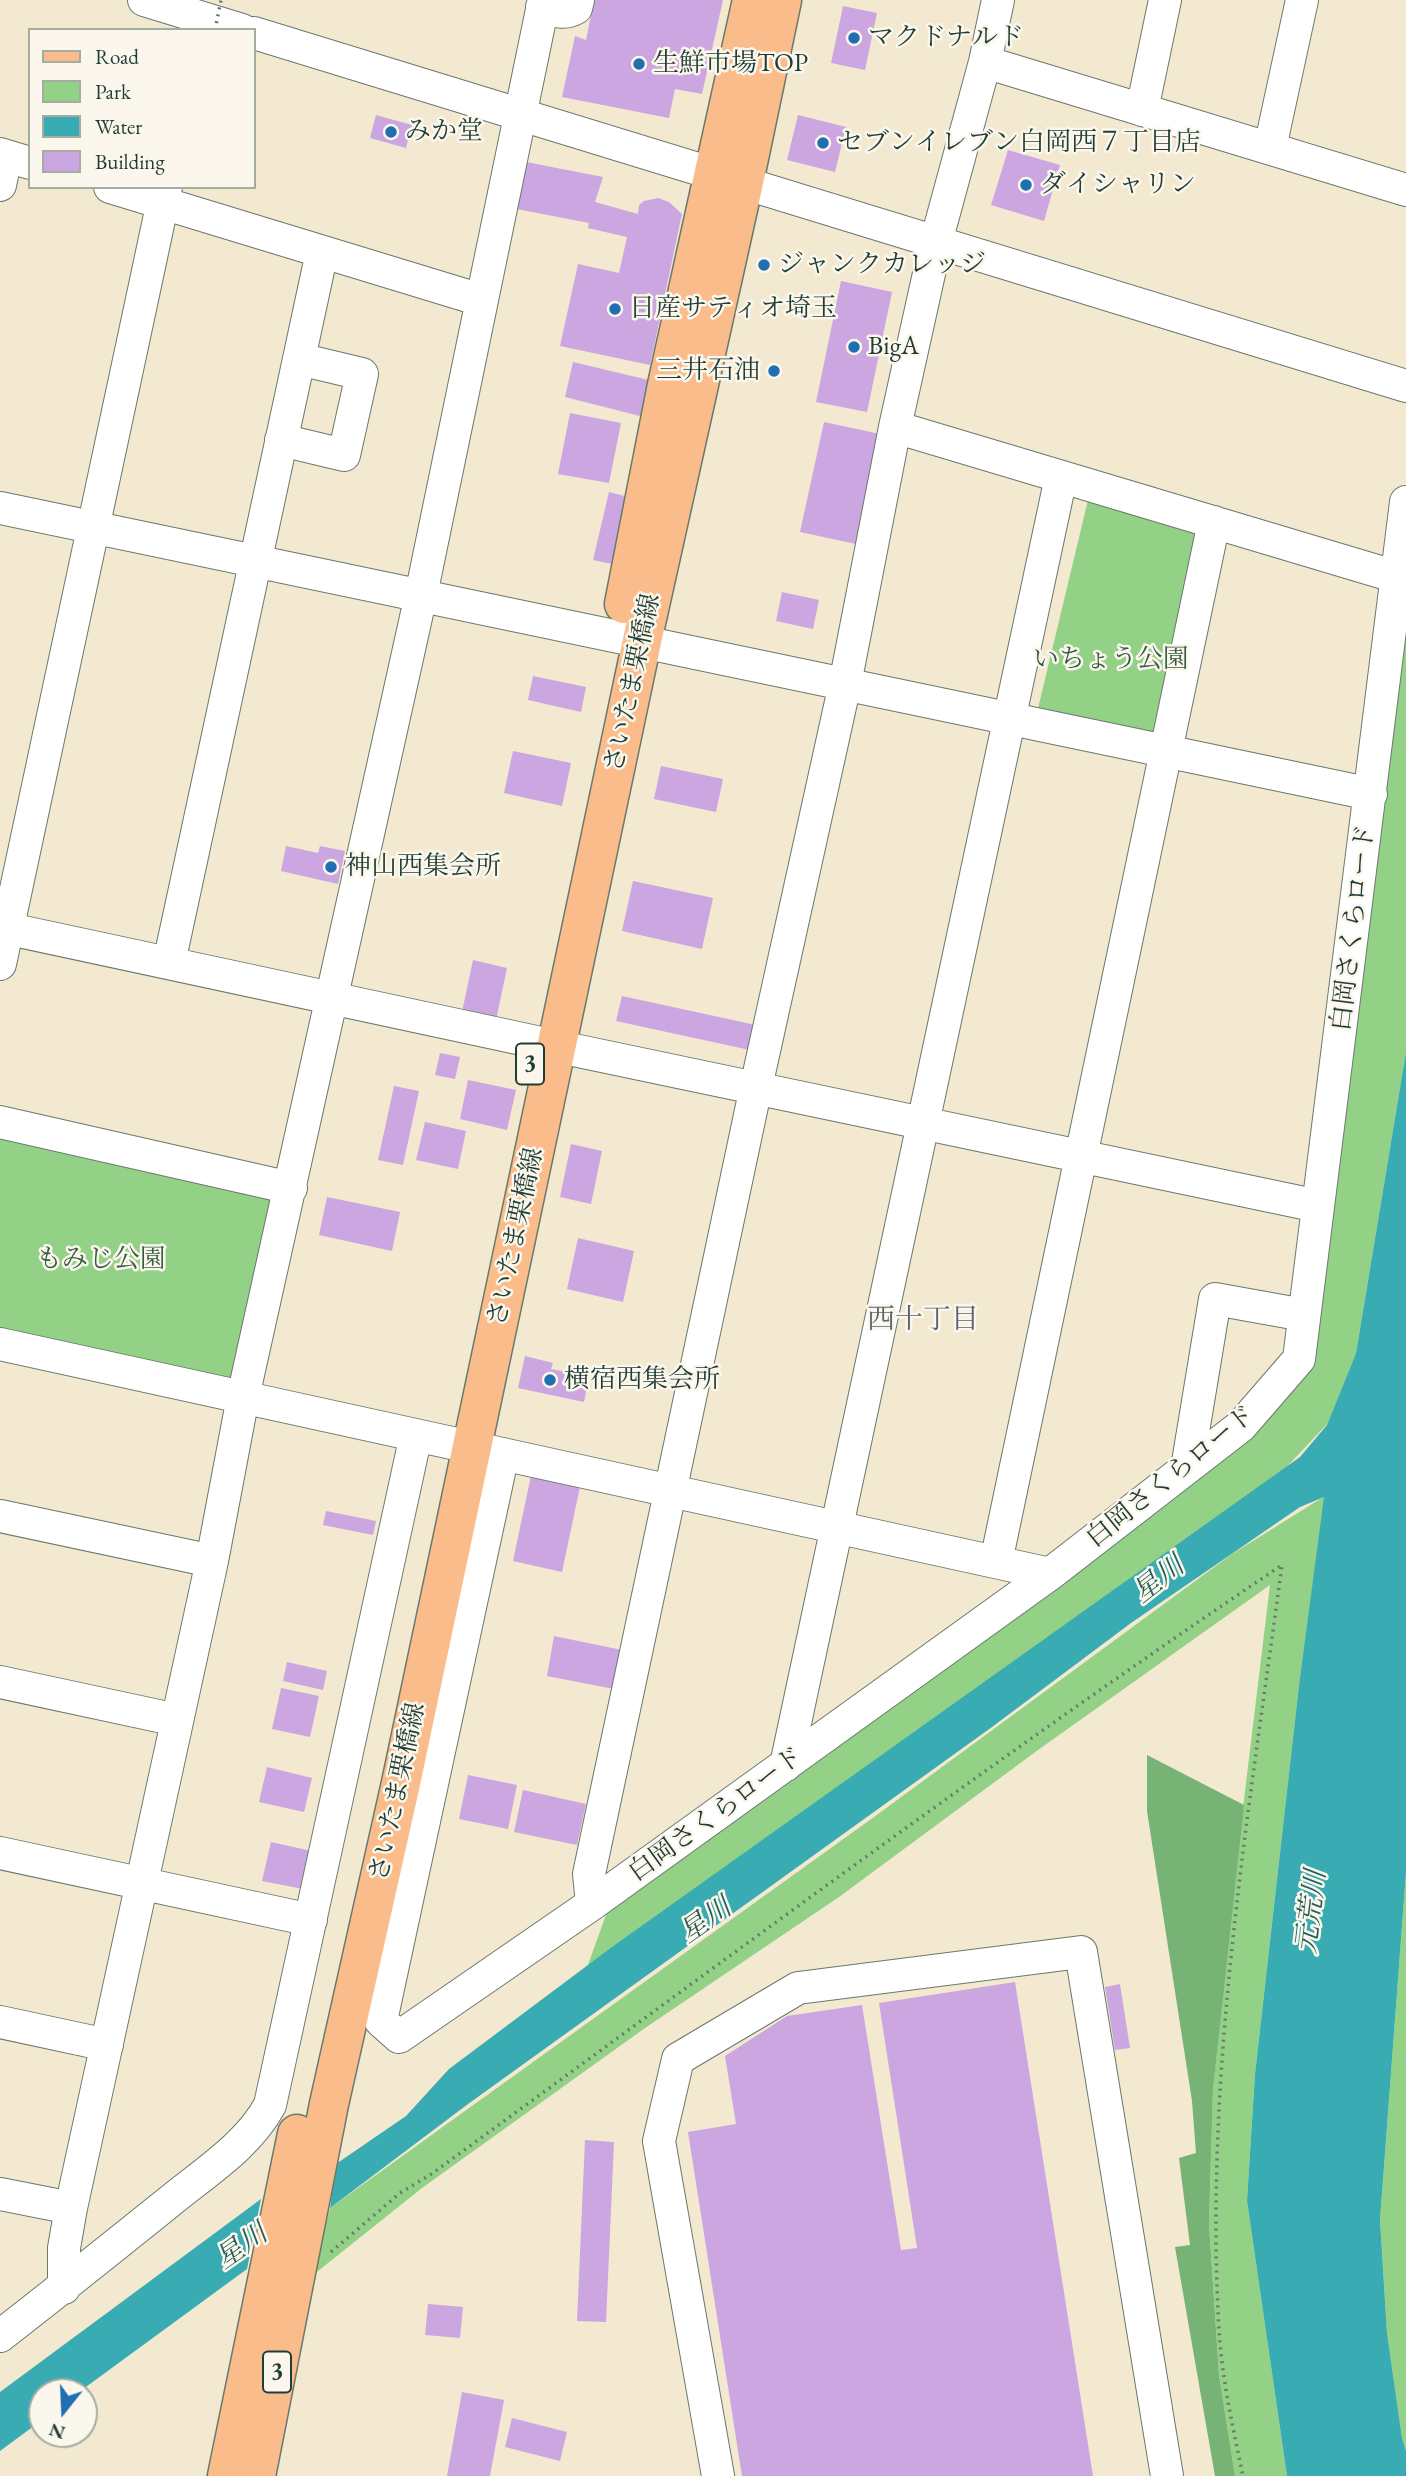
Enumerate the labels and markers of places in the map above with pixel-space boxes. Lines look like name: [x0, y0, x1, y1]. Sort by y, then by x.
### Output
place label: マクドナルド: [868, 22, 1024, 54]
marker: マクドナルド: [846, 30, 862, 46]
place label: 生鮮市場TOP: [653, 48, 808, 80]
marker: 生鮮市場TOP: [631, 56, 647, 72]
place label: みか堂: [405, 116, 483, 148]
marker: みか堂: [383, 124, 399, 140]
place label: セブンイレブン白岡西７丁目店: [837, 127, 1201, 159]
marker: セブンイレブン白岡西７丁目店: [815, 135, 831, 151]
place label: ダイシャリン: [1040, 169, 1196, 201]
marker: ダイシャリン: [1018, 177, 1034, 193]
place label: ジャンクカレッジ: [778, 249, 986, 281]
marker: ジャンクカレッジ: [756, 257, 772, 273]
place label: 日産サティオ埼玉: [629, 293, 837, 325]
marker: 日産サティオ埼玉: [607, 301, 623, 317]
place label: BigA: [868, 331, 919, 363]
marker: BigA: [846, 339, 862, 355]
place label: 三井石油: [656, 355, 760, 387]
marker: 三井石油: [766, 363, 782, 379]
place label: 神山西集会所: [345, 851, 501, 883]
marker: 神山西集会所: [323, 859, 339, 875]
place label: 横宿西集会所: [564, 1364, 720, 1396]
marker: 横宿西集会所: [542, 1372, 558, 1388]

